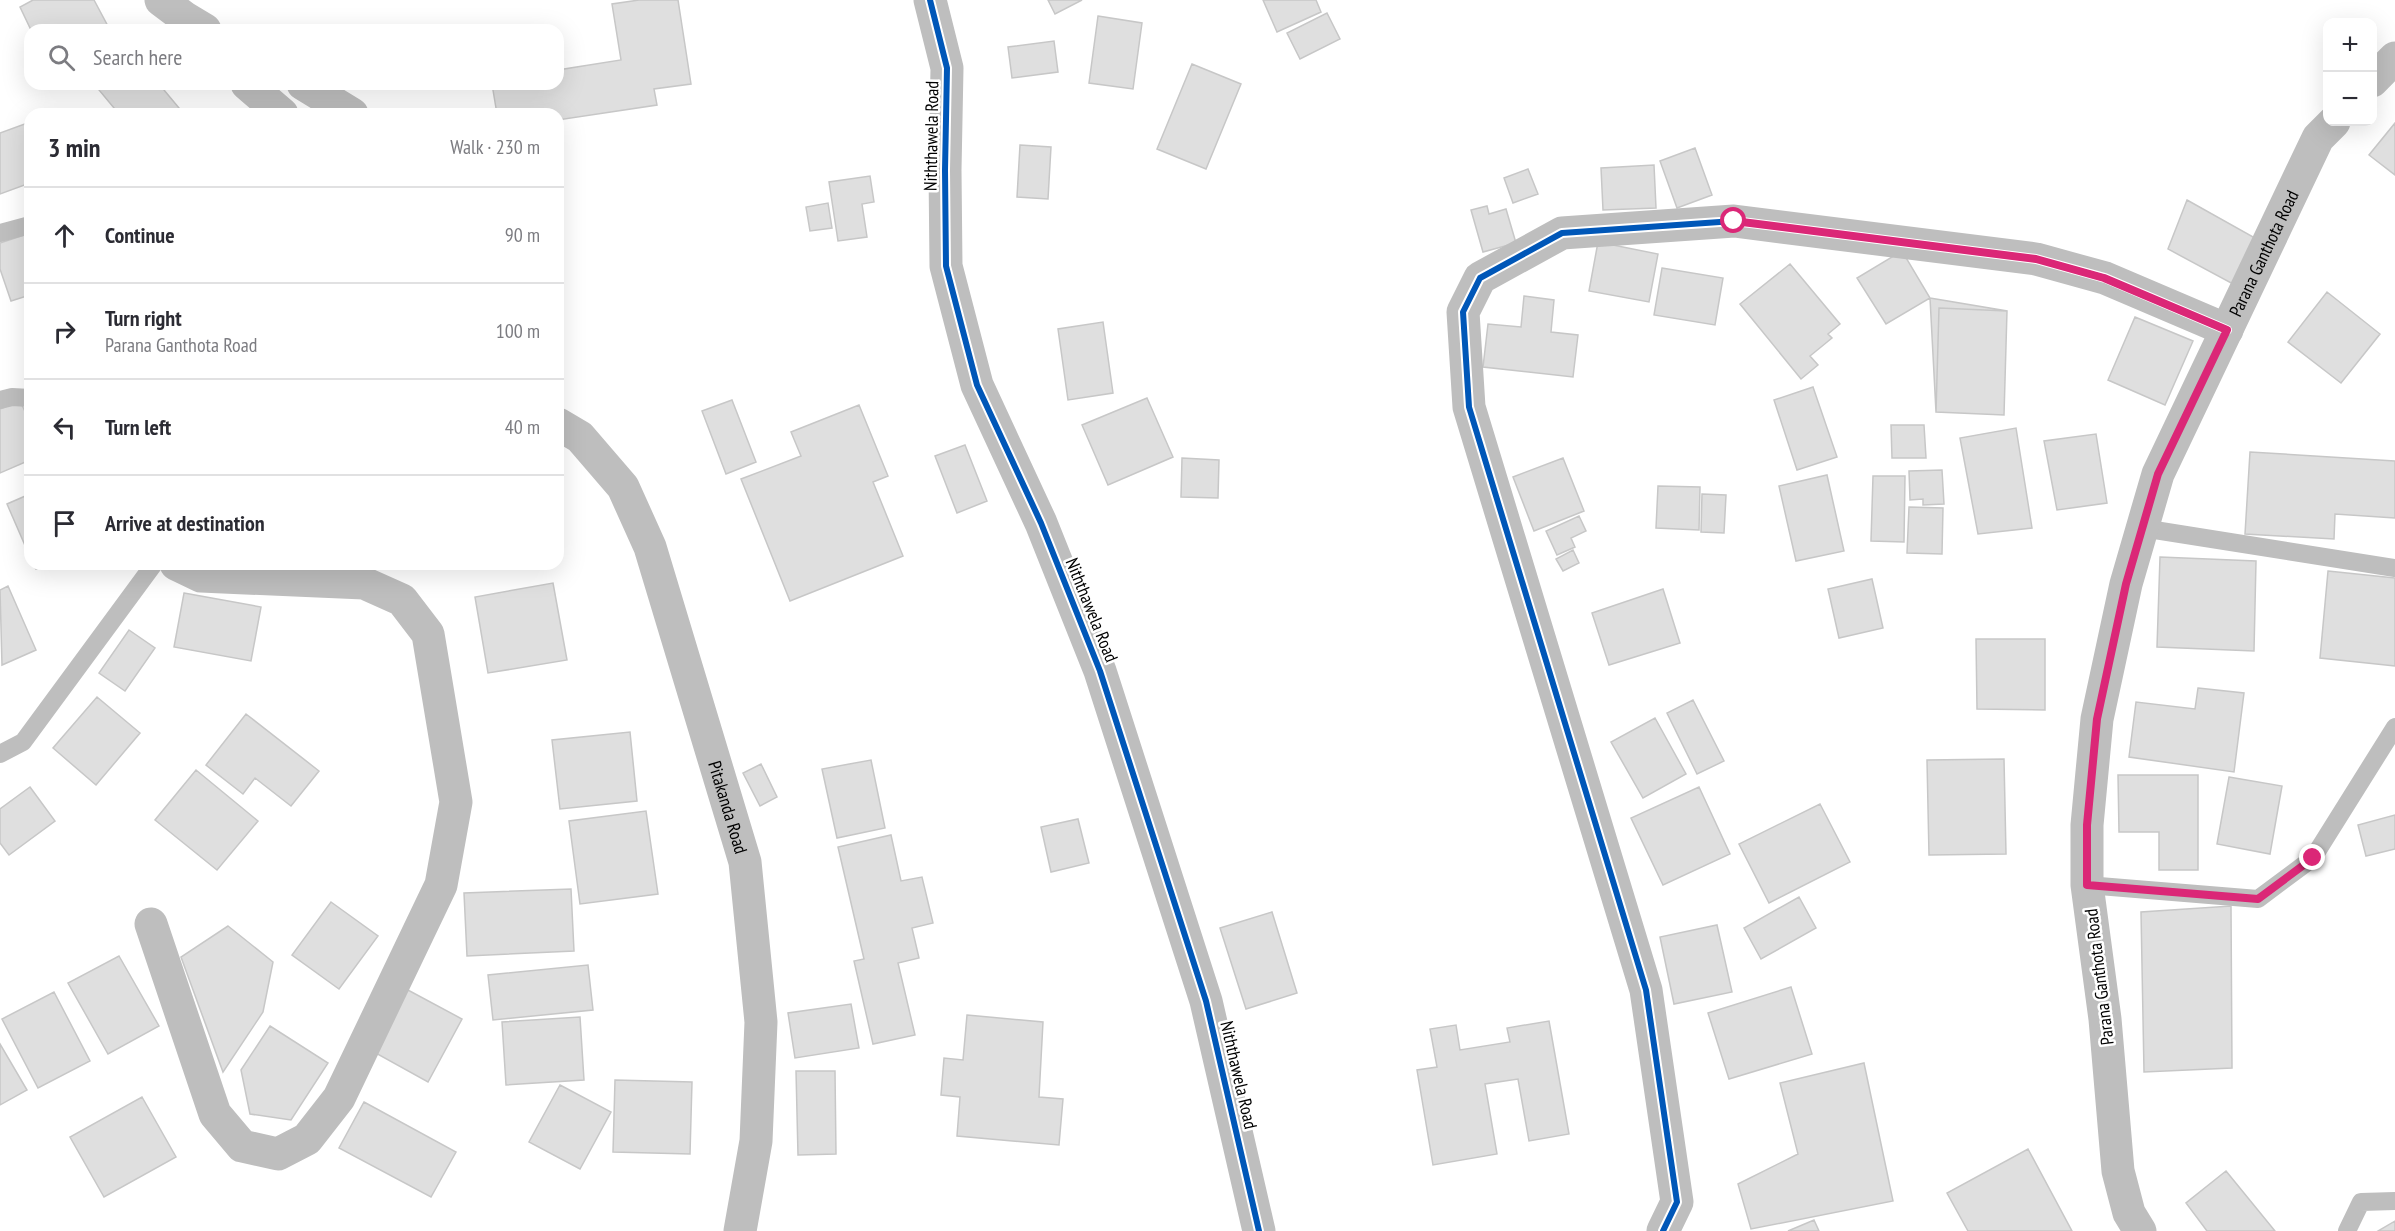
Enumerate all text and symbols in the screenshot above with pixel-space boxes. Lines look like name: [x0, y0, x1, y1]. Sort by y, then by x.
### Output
map controls: [2323, 18, 2377, 126]
button: +: [2323, 18, 2377, 72]
search box: [24, 24, 564, 90]
icon: search: [45, 41, 78, 74]
text: Search here: [93, 43, 182, 71]
button: −: [2323, 72, 2377, 126]
street label: Niththawela Road: [919, 81, 943, 191]
text: 3 min: [48, 131, 101, 164]
text: Walk · 230 m: [450, 134, 540, 160]
street label: Parana Ganthota Road: [2223, 186, 2303, 320]
route start: [1720, 207, 1746, 233]
icon: ahead: [48, 219, 81, 252]
text: Continue: [105, 221, 175, 249]
text: 90 m: [505, 222, 540, 248]
text: Turn right: [105, 304, 182, 332]
icon: right: [48, 315, 81, 348]
text: 100 m: [496, 318, 540, 344]
text: Parana Ganthota Road: [105, 332, 257, 358]
icon: left: [48, 411, 81, 444]
text: Turn left: [105, 413, 171, 441]
text: 40 m: [505, 414, 540, 440]
icon: arrive: [48, 507, 81, 540]
text: Arrive at destination: [105, 509, 265, 537]
street label: Niththawela Road: [1061, 555, 1123, 665]
street label: Pitakanda Road: [704, 758, 753, 856]
route end: [2299, 844, 2325, 870]
street label: Parana Ganthota Road: [2079, 908, 2119, 1046]
street label: Niththawela Road: [1215, 1019, 1263, 1131]

